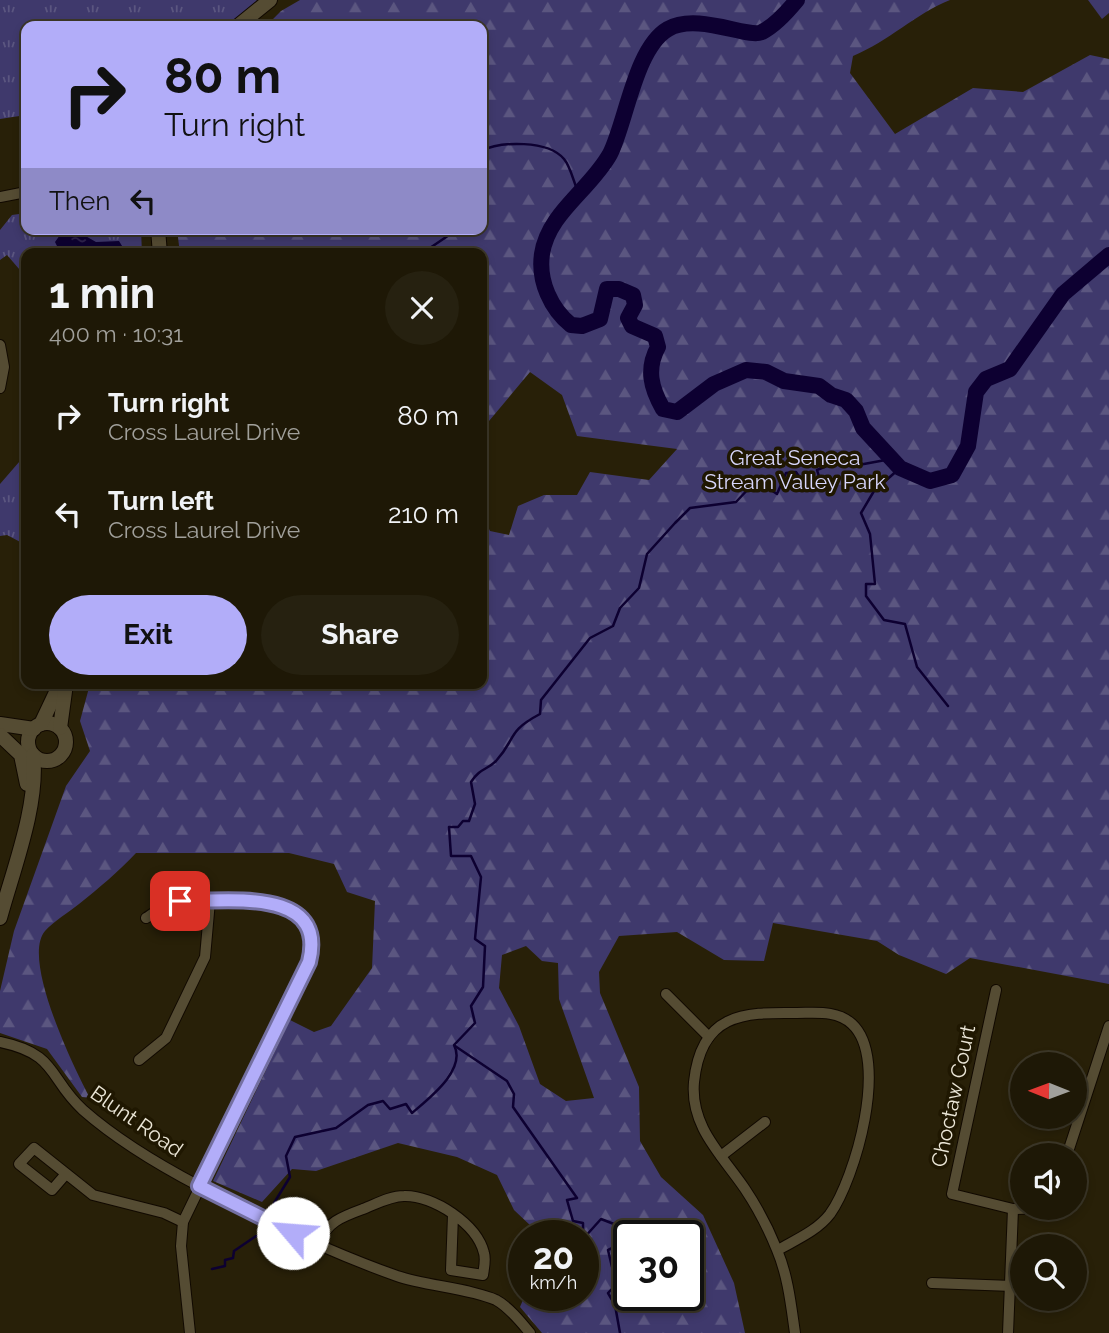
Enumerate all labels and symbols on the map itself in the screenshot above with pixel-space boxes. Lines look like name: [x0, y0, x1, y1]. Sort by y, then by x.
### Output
park label: Great Seneca Stream Valley Park: [704, 445, 886, 494]
pin: [150, 871, 210, 931]
street label: Choctaw Court: [926, 1023, 980, 1169]
north arrow: [1010, 1052, 1087, 1129]
street label: Blunt Road: [86, 1080, 188, 1162]
position arrow: [256, 1196, 330, 1270]
speed limit sign: 30: [613, 1220, 704, 1311]

